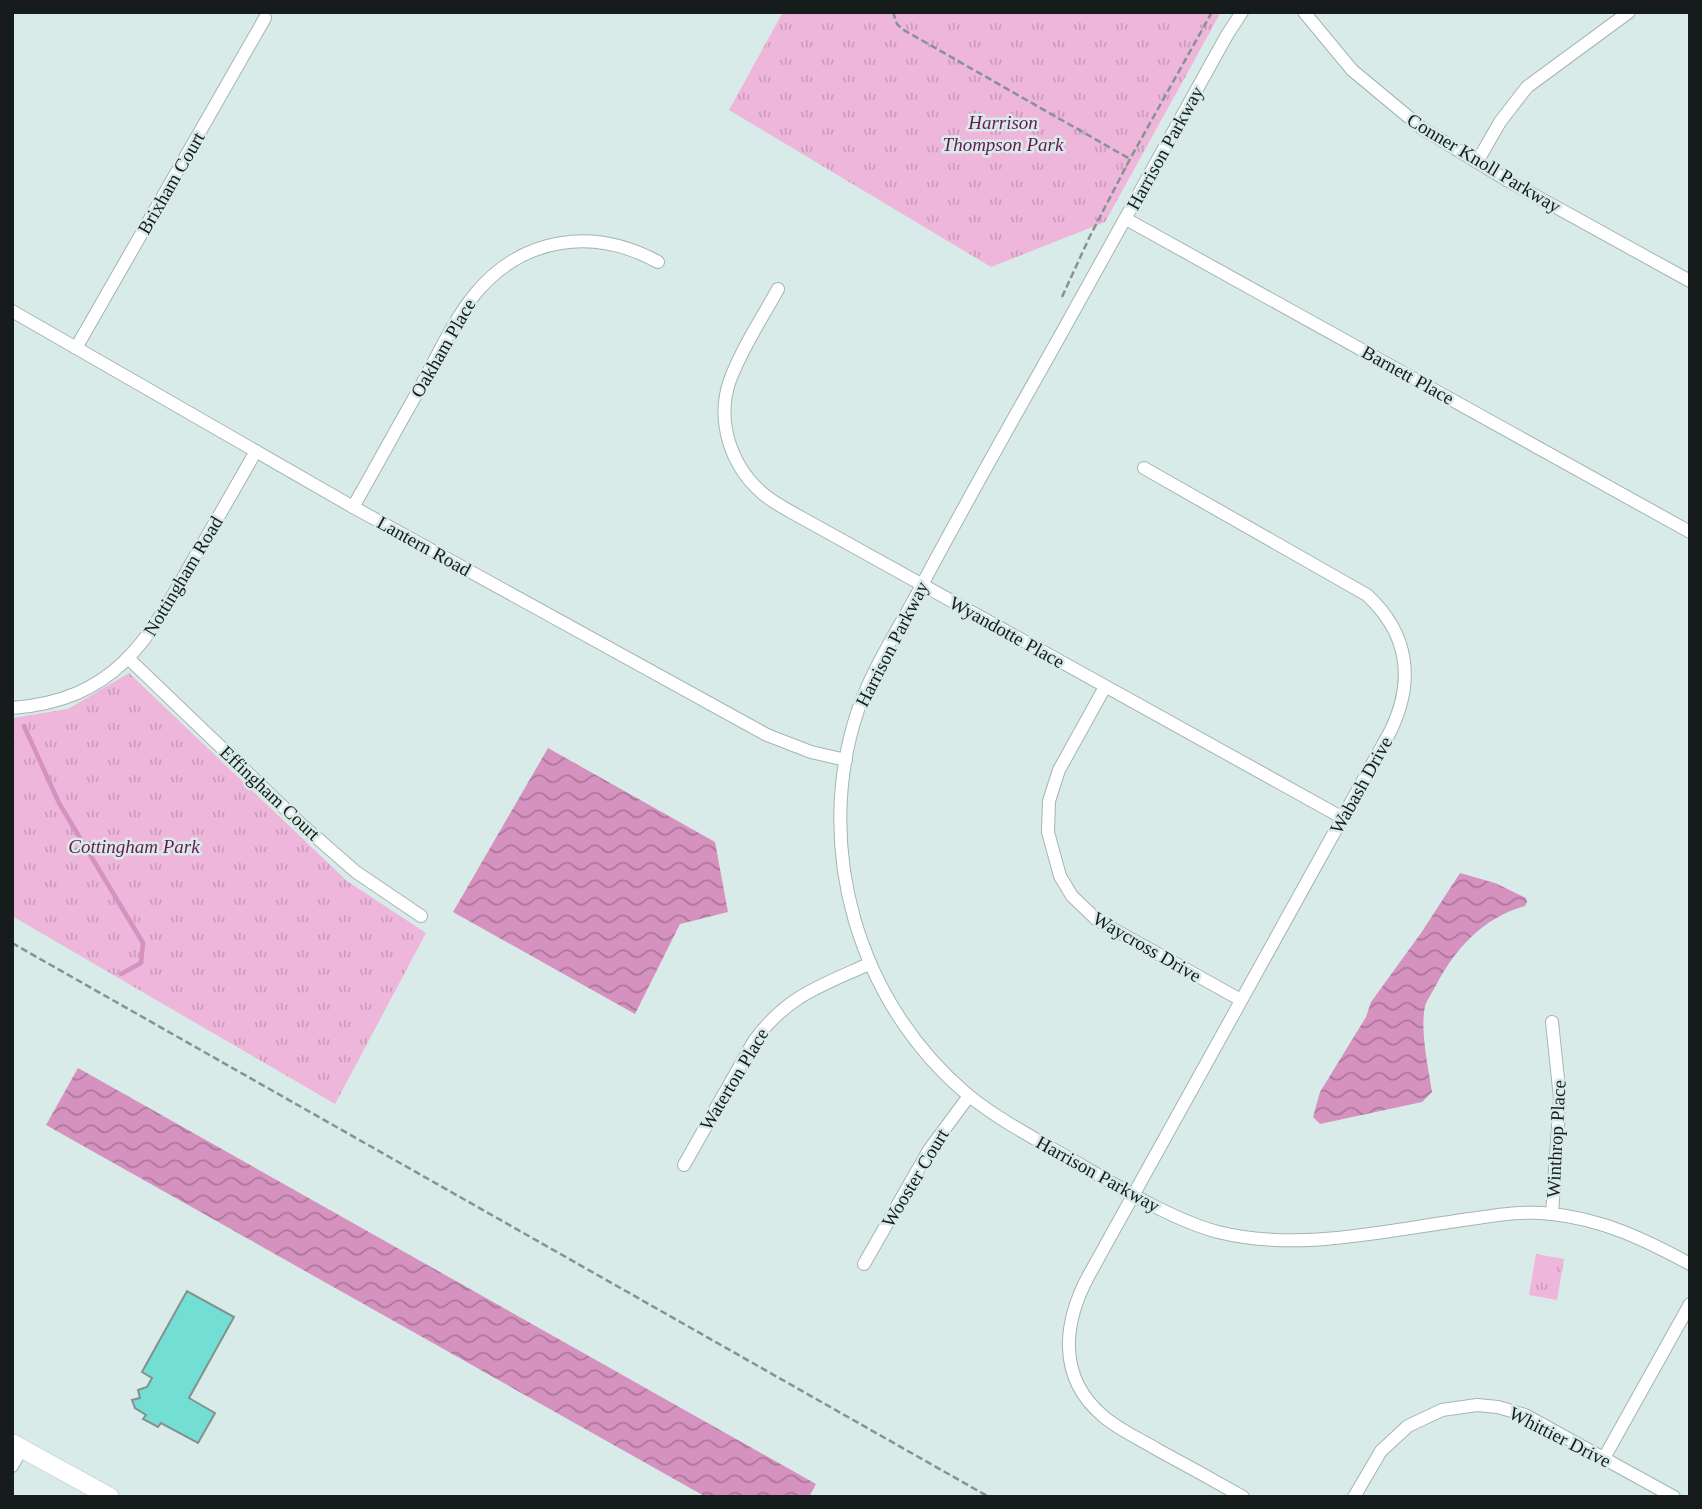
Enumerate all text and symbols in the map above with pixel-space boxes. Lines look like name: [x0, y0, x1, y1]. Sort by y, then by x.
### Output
street label: Harrison Parkway: [1122, 82, 1208, 213]
street label: Conner Knoll Parkway: [1404, 109, 1565, 217]
park label: Harrison Thompson Park: [943, 112, 1064, 155]
street label: Brixham Court: [133, 128, 209, 238]
street label: Oakham Place: [406, 295, 480, 401]
street label: Barnett Place: [1358, 341, 1458, 409]
street label: Nottingham Road: [139, 512, 227, 640]
street label: Lantern Road: [373, 512, 475, 581]
street label: Harrison Parkway: [851, 577, 933, 710]
street label: Wyandotte Place: [946, 592, 1068, 672]
street label: Wabash Drive: [1326, 733, 1396, 837]
street label: Effingham Court: [216, 741, 325, 845]
park label: Cottingham Park: [68, 836, 200, 857]
street label: Waycross Drive: [1089, 908, 1205, 986]
street label: Waterton Place: [695, 1024, 773, 1134]
street label: Winthrop Place: [1542, 1080, 1570, 1198]
street label: Wooster Court: [877, 1124, 953, 1231]
street label: Harrison Parkway: [1033, 1131, 1164, 1217]
street label: Whittier Drive: [1506, 1402, 1614, 1472]

